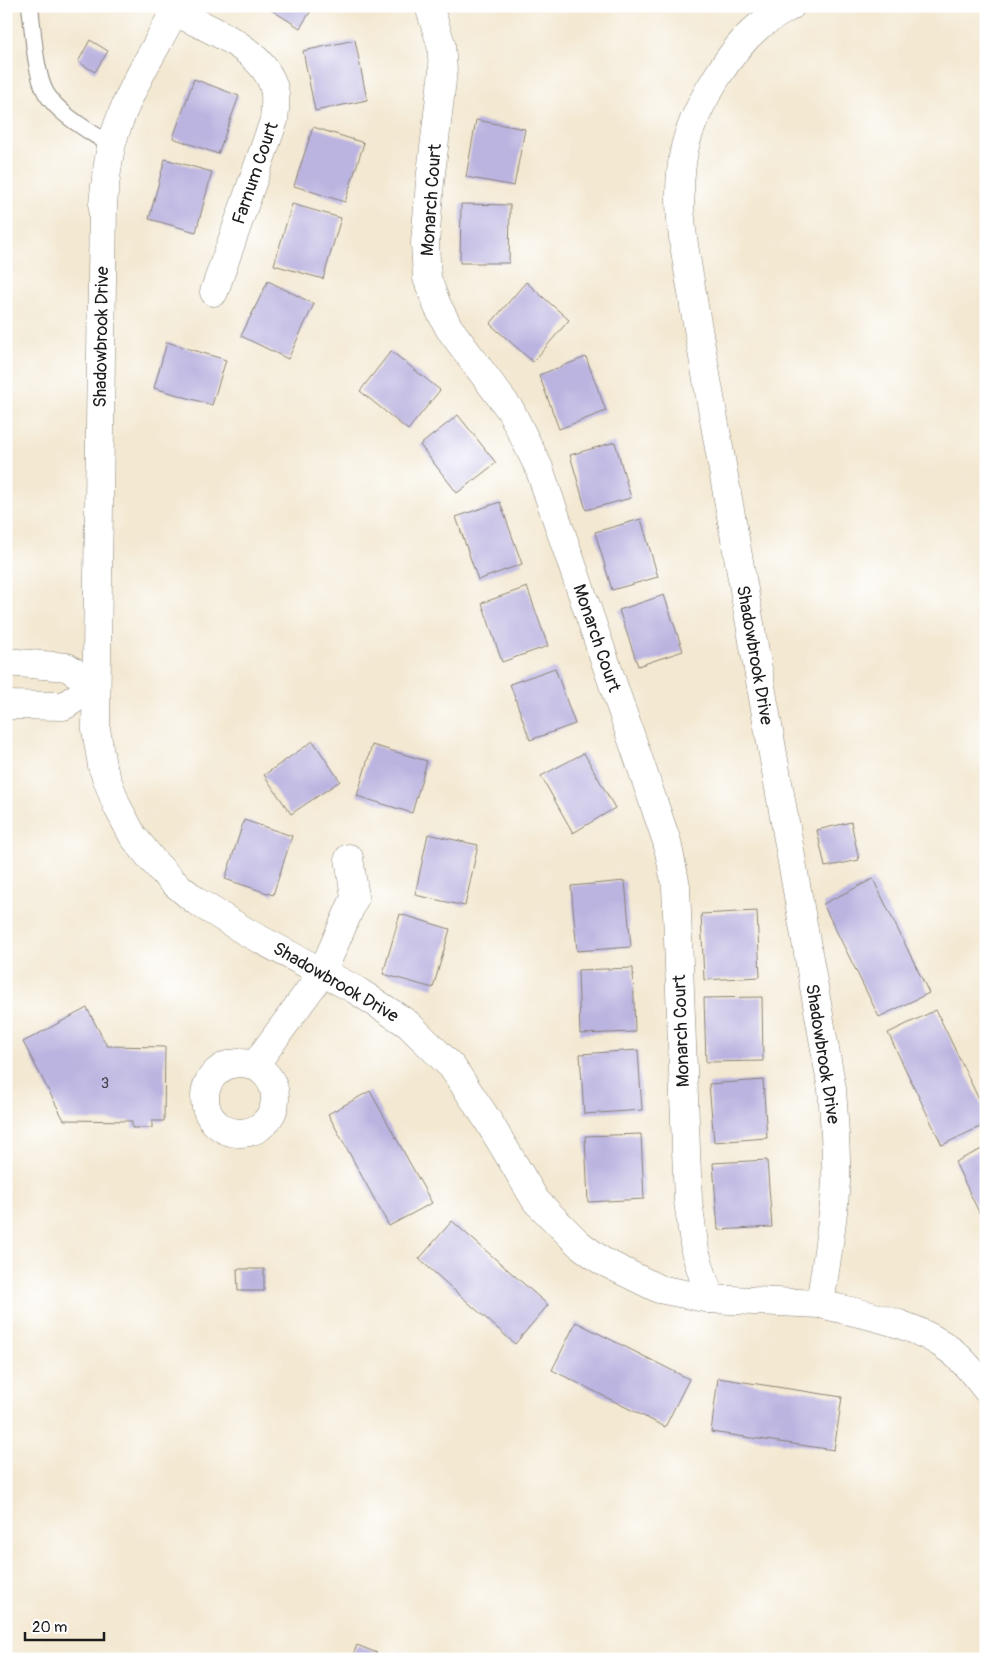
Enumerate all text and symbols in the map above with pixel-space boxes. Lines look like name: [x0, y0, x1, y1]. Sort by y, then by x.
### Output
street label: Farnum Court: [227, 118, 284, 227]
street label: Monarch Court: [416, 142, 447, 257]
street label: Shadowbrook Drive: [89, 266, 114, 408]
street label: Monarch Court: [567, 581, 626, 696]
street label: Shadowbrook Drive: [731, 583, 778, 727]
street label: Shadowbrook Drive: [269, 937, 403, 1028]
street label: Monarch Court: [668, 974, 695, 1088]
street label: Shadowbrook Drive: [800, 982, 845, 1126]
house number: 3: [101, 1074, 109, 1093]
scale bar: [25, 1610, 104, 1642]
text: 20 m: [32, 1618, 67, 1637]

